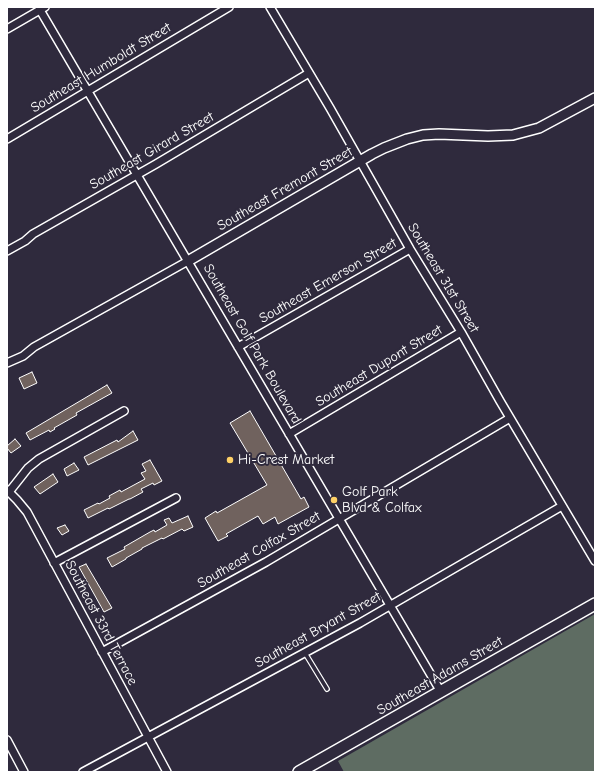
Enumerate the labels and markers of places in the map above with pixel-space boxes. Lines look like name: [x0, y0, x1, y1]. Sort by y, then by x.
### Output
place label: Hi-Crest Market: [238, 452, 334, 468]
marker: Hi-Crest Market: [225, 455, 235, 465]
place label: Golf Park Blvd & Colfax: [342, 484, 422, 516]
marker: Golf Park Blvd & Colfax: [329, 495, 339, 505]

